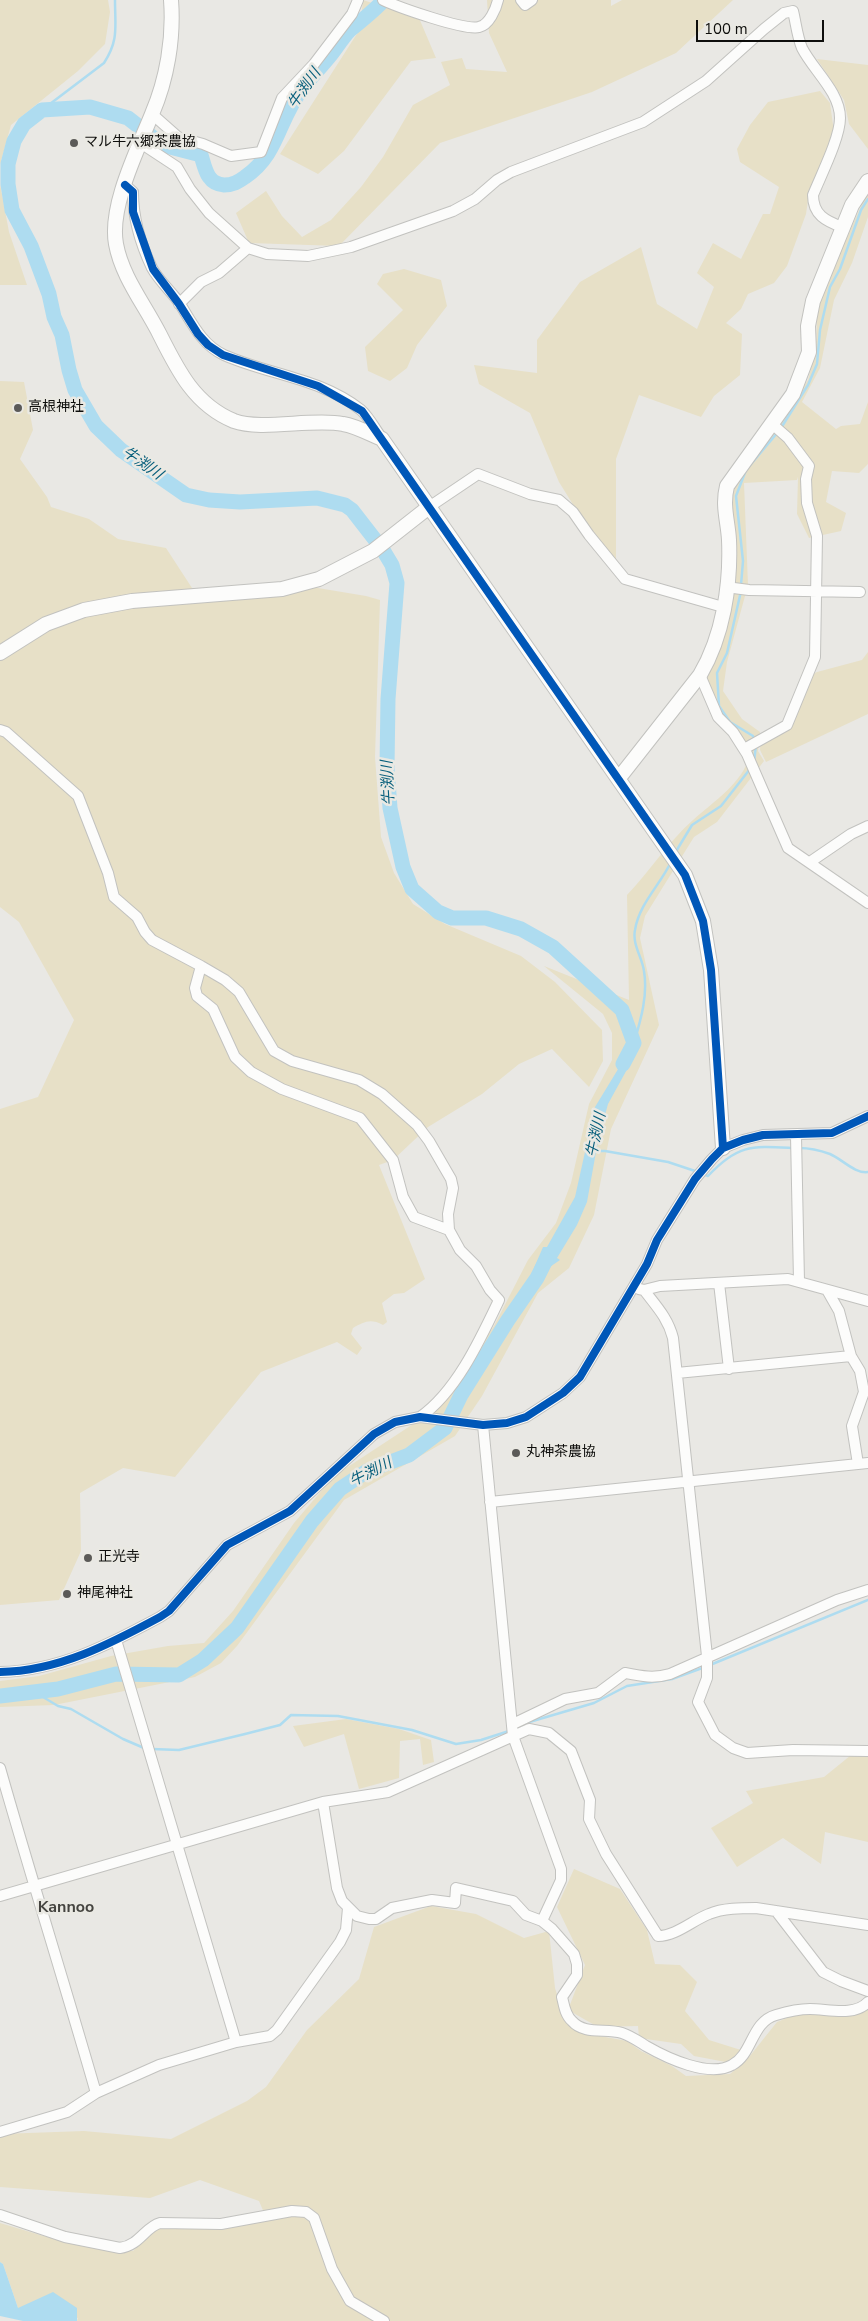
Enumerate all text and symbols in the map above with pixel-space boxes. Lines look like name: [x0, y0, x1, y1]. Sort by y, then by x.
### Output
scale bar: [698, 10, 826, 42]
text: 100 m: [704, 19, 748, 39]
water label: 牛渕川: [285, 65, 325, 113]
place label: マル牛六郷茶農協: [84, 135, 196, 151]
marker: マル牛六郷茶農協: [68, 137, 80, 149]
place label: 高根神社: [28, 400, 84, 416]
marker: 高根神社: [12, 402, 24, 414]
water label: 牛渕川: [118, 444, 166, 484]
water label: 牛渕川: [379, 760, 399, 806]
water label: 牛渕川: [584, 1111, 610, 1159]
place label: 丸神茶農協: [526, 1445, 596, 1461]
marker: 丸神茶農協: [510, 1447, 522, 1459]
water label: 牛渕川: [347, 1455, 395, 1491]
place label: 正光寺: [98, 1550, 140, 1566]
marker: 正光寺: [82, 1552, 94, 1564]
place label: 神尾神社: [77, 1586, 133, 1602]
marker: 神尾神社: [61, 1588, 73, 1600]
district label: Kannoo: [38, 1898, 94, 1918]

